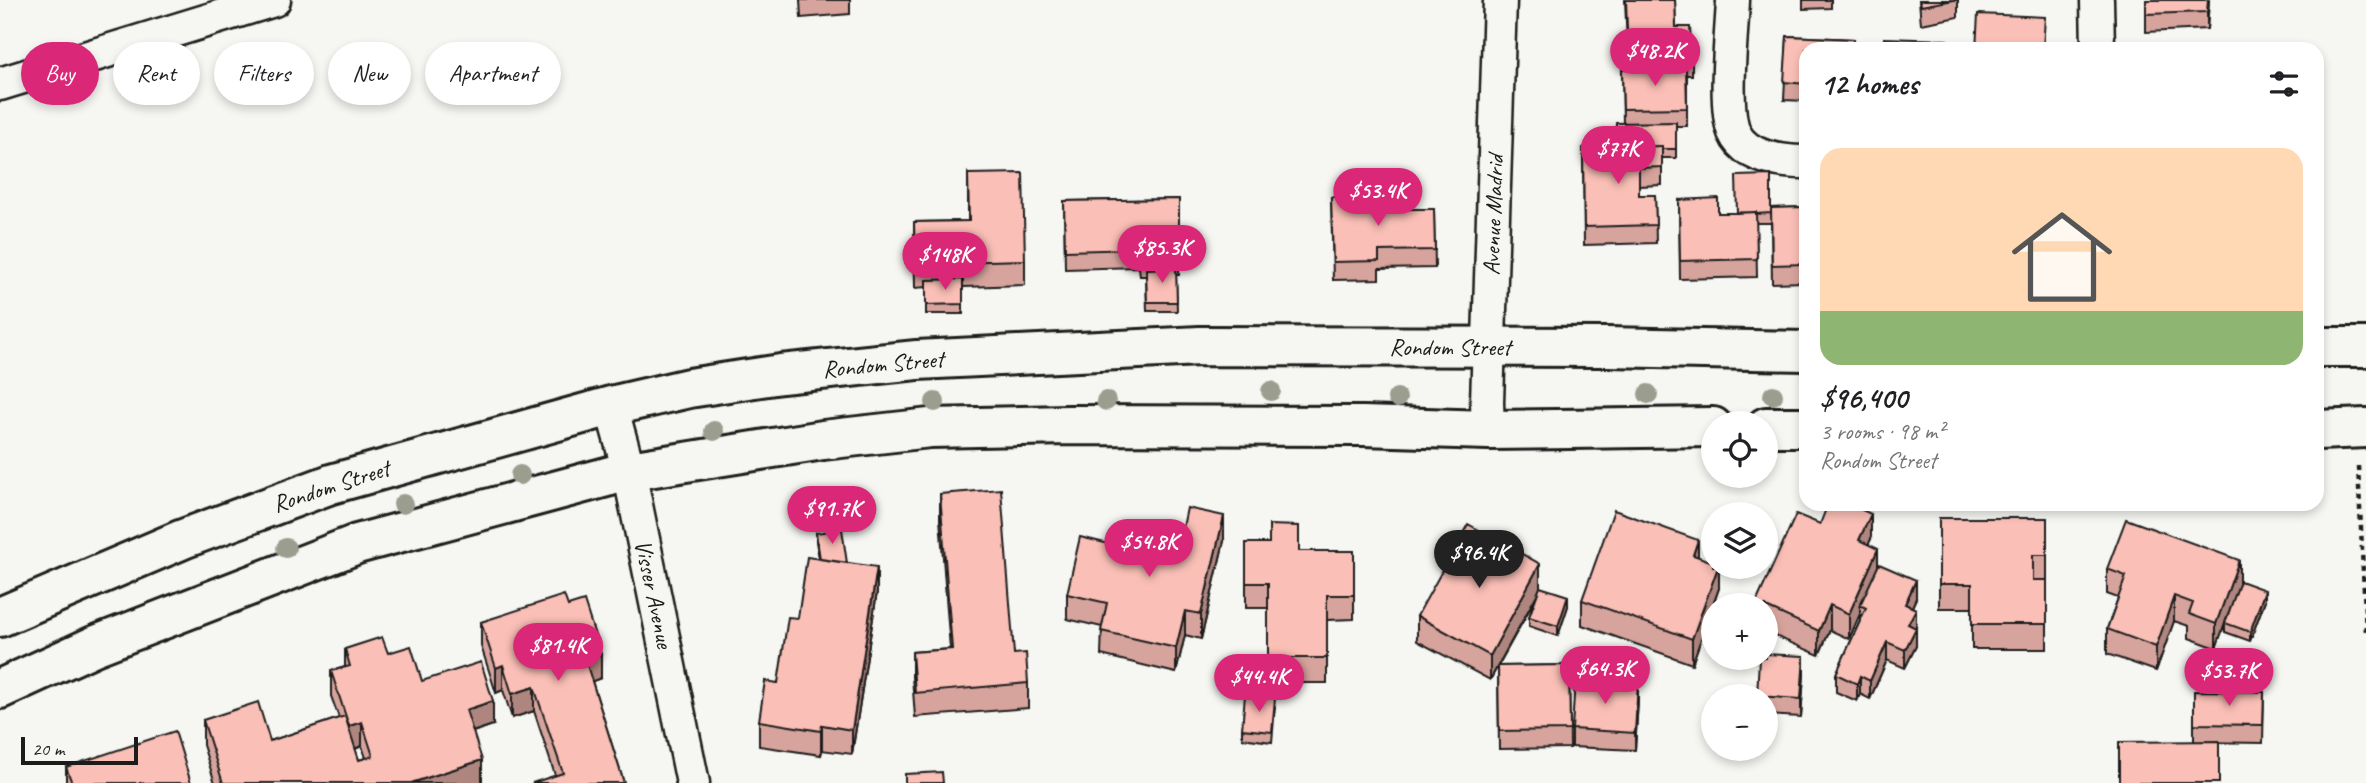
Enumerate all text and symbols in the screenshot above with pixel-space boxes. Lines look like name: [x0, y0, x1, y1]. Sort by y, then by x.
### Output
pin: $48.2K: [1598, 28, 1712, 88]
text: $48.2K: [1626, 36, 1684, 65]
chip: Buy: [21, 42, 99, 105]
chip: Rent: [113, 42, 200, 105]
chip: Filters: [214, 42, 314, 105]
chip: New: [328, 42, 411, 105]
chip: Apartment: [425, 42, 561, 105]
text: 12 homes: [1820, 65, 1918, 103]
icon: filters: [2265, 65, 2303, 103]
pin: $77K: [1577, 127, 1659, 186]
text: $77K: [1597, 134, 1639, 163]
street label: Avenue Madrid: [1476, 151, 1510, 276]
pin: $53.4K: [1321, 168, 1435, 228]
text: $53.4K: [1349, 176, 1407, 205]
icon: home: [1999, 194, 2125, 320]
pin: $85.3K: [1105, 226, 1219, 285]
pin: $148K: [896, 232, 994, 292]
text: $85.3K: [1133, 233, 1191, 262]
text: $148K: [918, 240, 972, 269]
street label: Rondom Street: [1389, 332, 1514, 362]
street label: Rondom Street: [821, 344, 948, 384]
text: $96,400: [1820, 379, 1907, 417]
map controls: [1701, 411, 1778, 761]
button: locate: [1701, 411, 1778, 488]
text: 3 rooms · 98 m²: [1820, 417, 1944, 446]
text: Rondom Street: [1820, 446, 1936, 475]
street label: Rondom Street: [269, 452, 396, 519]
pin: $91.7K: [775, 486, 889, 546]
text: $91.7K: [803, 494, 861, 523]
button: layers: [1701, 502, 1778, 579]
pin: $54.8K: [1092, 520, 1206, 579]
text: $54.8K: [1120, 527, 1178, 556]
pin: $96.4K: [1422, 530, 1536, 590]
street label: Visser Avenue: [628, 537, 681, 653]
text: $96.4K: [1450, 538, 1508, 567]
button: +: [1701, 593, 1778, 670]
pin: $81.4K: [501, 624, 615, 683]
text: $81.4K: [529, 631, 587, 660]
pin: $64.3K: [1548, 646, 1662, 706]
pin: $53.7K: [2172, 648, 2286, 708]
pin: $44.4K: [1202, 654, 1316, 714]
text: $64.3K: [1576, 654, 1634, 683]
text: $53.7K: [2200, 656, 2258, 685]
text: $44.4K: [1230, 662, 1288, 691]
button: −: [1701, 684, 1778, 761]
scale bar: [21, 734, 138, 766]
text: 20 m: [32, 737, 64, 761]

